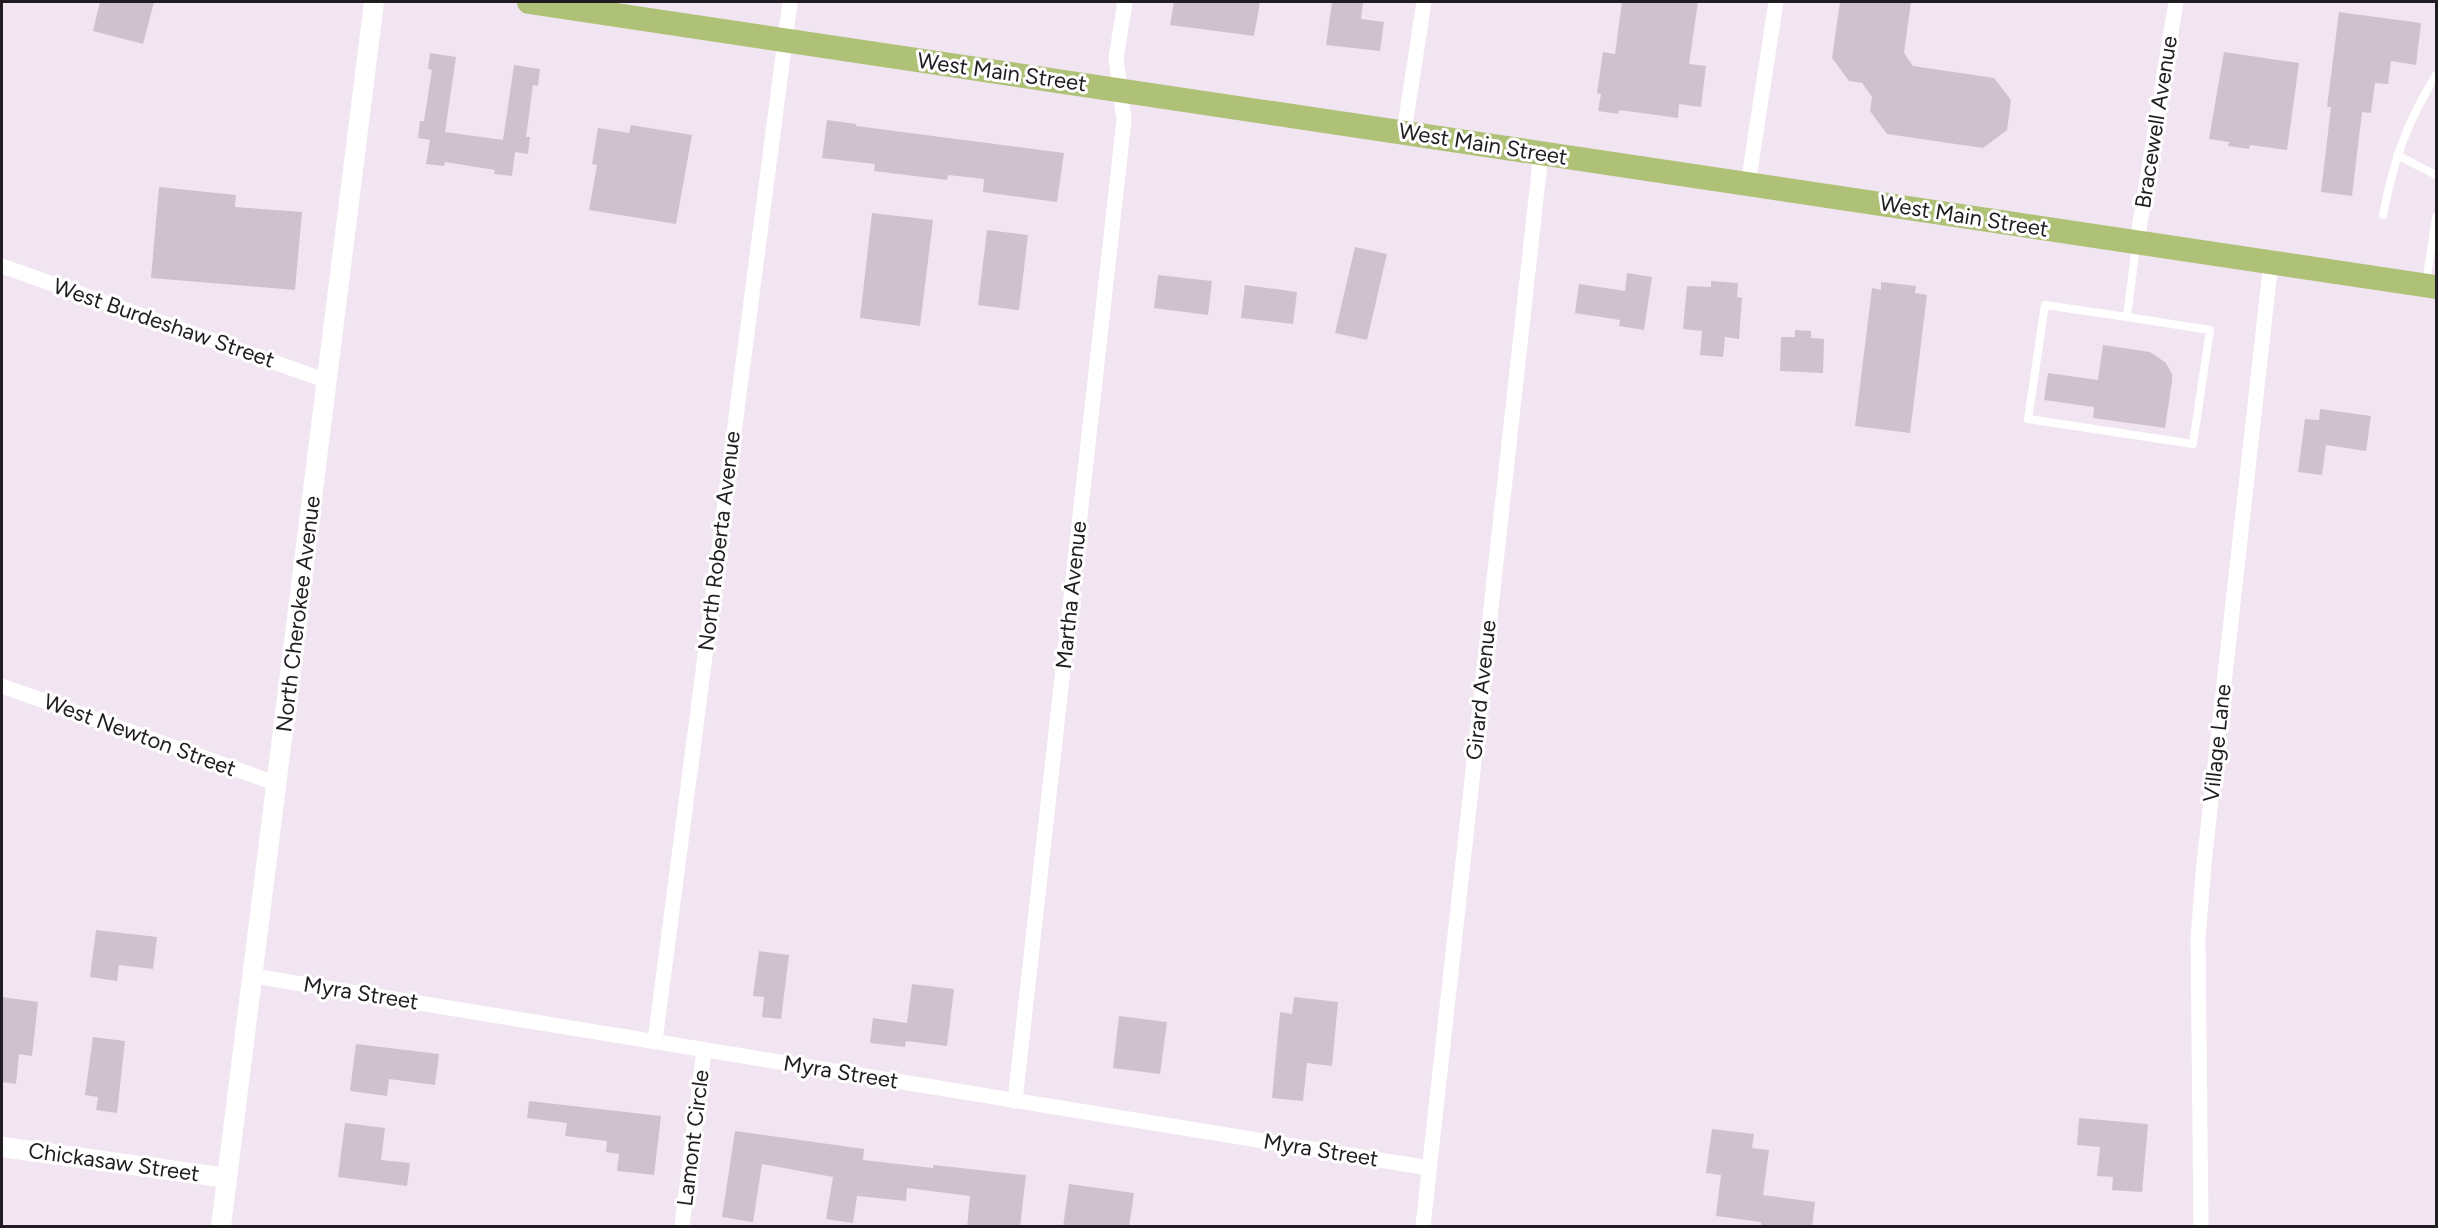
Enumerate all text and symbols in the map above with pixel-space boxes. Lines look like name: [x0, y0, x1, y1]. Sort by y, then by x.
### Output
street label: Bracewell Avenue: [2129, 34, 2183, 210]
street label: West Main Street: [916, 47, 1088, 97]
street label: West Main Street: [1397, 117, 1569, 171]
street label: West Main Street: [1878, 189, 2050, 243]
street label: West Burdeshaw Street: [50, 272, 278, 374]
street label: North Roberta Avenue: [692, 429, 746, 653]
street label: North Cherokee Avenue: [270, 494, 326, 734]
street label: Martha Avenue: [1050, 520, 1092, 670]
street label: Girard Avenue: [1460, 619, 1502, 761]
street label: Village Lane: [2197, 683, 2237, 803]
street label: West Newton Street: [40, 688, 240, 782]
street label: Myra Street: [302, 971, 420, 1015]
street label: Myra Street: [782, 1050, 900, 1094]
street label: Lamont Circle: [671, 1068, 715, 1208]
street label: Myra Street: [1262, 1128, 1380, 1172]
street label: Chickasaw Street: [27, 1137, 201, 1187]

